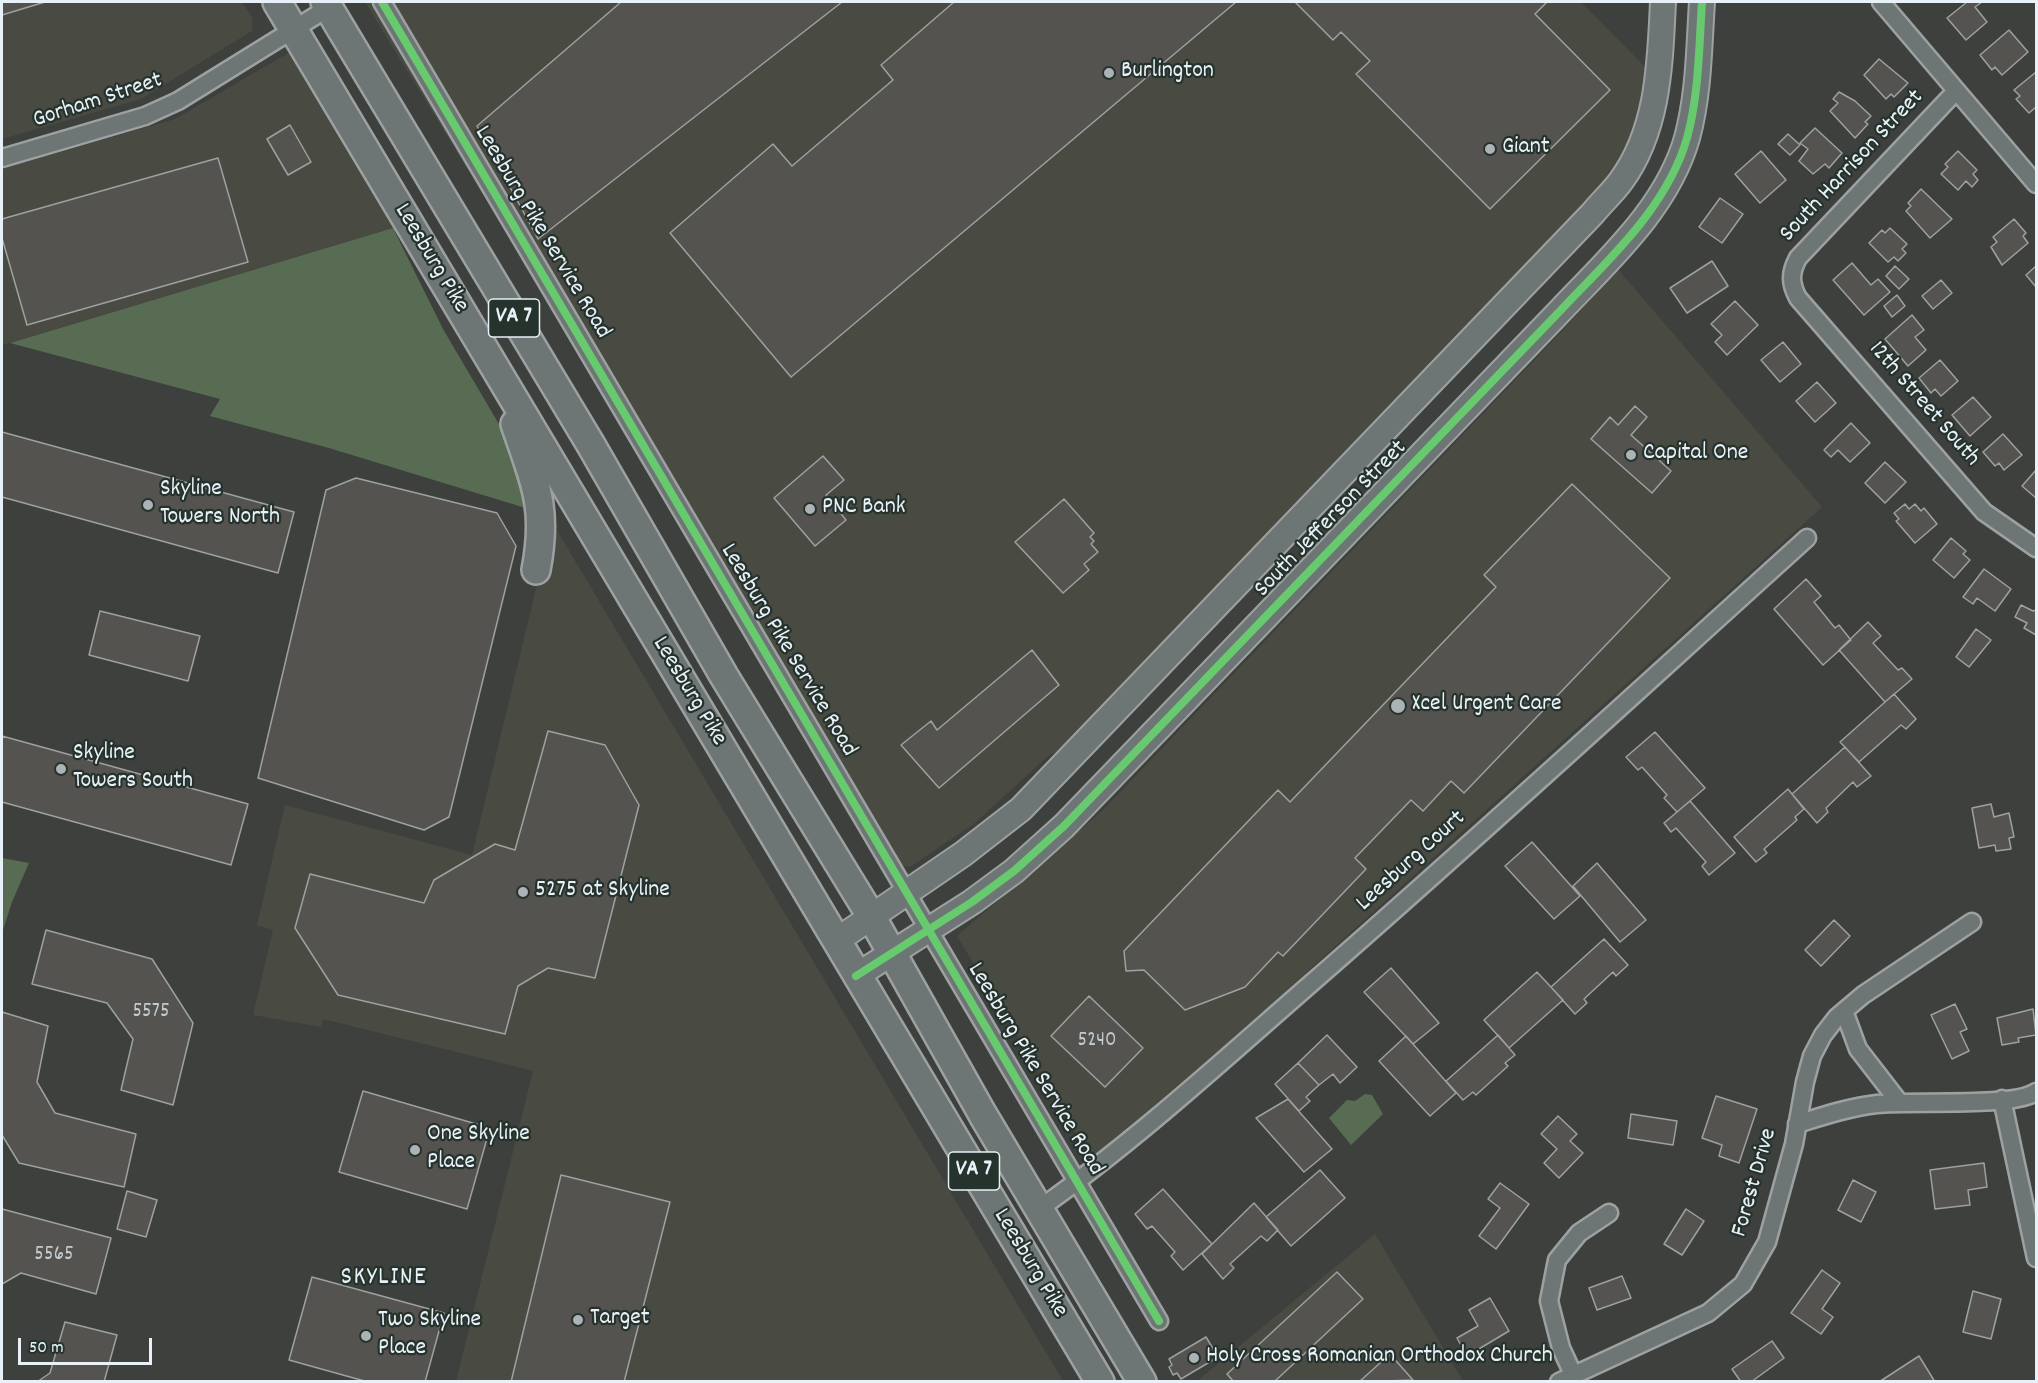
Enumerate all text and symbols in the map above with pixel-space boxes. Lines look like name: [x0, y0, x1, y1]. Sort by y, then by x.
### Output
place label: Burlington: [1121, 59, 1214, 87]
marker: Burlington: [1102, 66, 1116, 80]
street label: Gorham Street: [30, 68, 166, 136]
street label: South Harrison Street: [1775, 85, 1931, 249]
street label: Leesburg Pike Service Road: [466, 121, 616, 345]
place label: Giant: [1502, 135, 1550, 163]
marker: Giant: [1483, 142, 1497, 156]
street label: Leesburg Pike: [386, 199, 474, 319]
road number: VA 7: [488, 299, 540, 337]
street label: 12th Street South: [1861, 337, 1985, 473]
street label: South Jefferson Street: [1250, 435, 1414, 605]
place label: Capital One: [1643, 441, 1748, 469]
marker: Capital One: [1624, 448, 1638, 462]
place label: Skyline Towers North: [160, 477, 280, 533]
place label: PNC Bank: [822, 495, 906, 523]
marker: Skyline Towers North: [141, 498, 155, 512]
marker: PNC Bank: [803, 502, 817, 516]
street label: Leesburg Pike Service Road: [712, 539, 862, 763]
street label: Leesburg Pike: [644, 632, 732, 752]
place label: Xcel Urgent Care: [1412, 692, 1561, 720]
marker: Xcel Urgent Care: [1389, 697, 1407, 715]
place label: Skyline Towers South: [73, 741, 193, 797]
marker: Skyline Towers South: [54, 762, 68, 776]
street label: Leesburg Court: [1351, 805, 1473, 919]
place label: 5275 at Skyline: [535, 878, 670, 906]
marker: 5275 at Skyline: [516, 885, 530, 899]
street label: Leesburg Pike Service Road: [959, 958, 1109, 1182]
house number: 5575: [132, 1000, 170, 1026]
house number: 5240: [1077, 1029, 1117, 1055]
place label: One Skyline Place: [427, 1122, 530, 1178]
street label: Forest Drive: [1727, 1125, 1785, 1241]
marker: One Skyline Place: [408, 1143, 422, 1157]
road number: VA 7: [948, 1152, 1000, 1190]
street label: Leesburg Pike: [985, 1204, 1073, 1324]
house number: 5565: [34, 1243, 74, 1269]
district label: SKYLINE: [341, 1263, 427, 1295]
place label: Target: [590, 1306, 650, 1334]
place label: Two Skyline Place: [378, 1308, 481, 1364]
marker: Target: [571, 1313, 585, 1327]
scale bar: [21, 1326, 154, 1364]
marker: Two Skyline Place: [359, 1329, 373, 1343]
text: 50 m: [29, 1336, 64, 1361]
place label: Holy Cross Romanian Orthodox Church: [1206, 1344, 1553, 1372]
marker: Holy Cross Romanian Orthodox Church: [1187, 1351, 1201, 1365]

